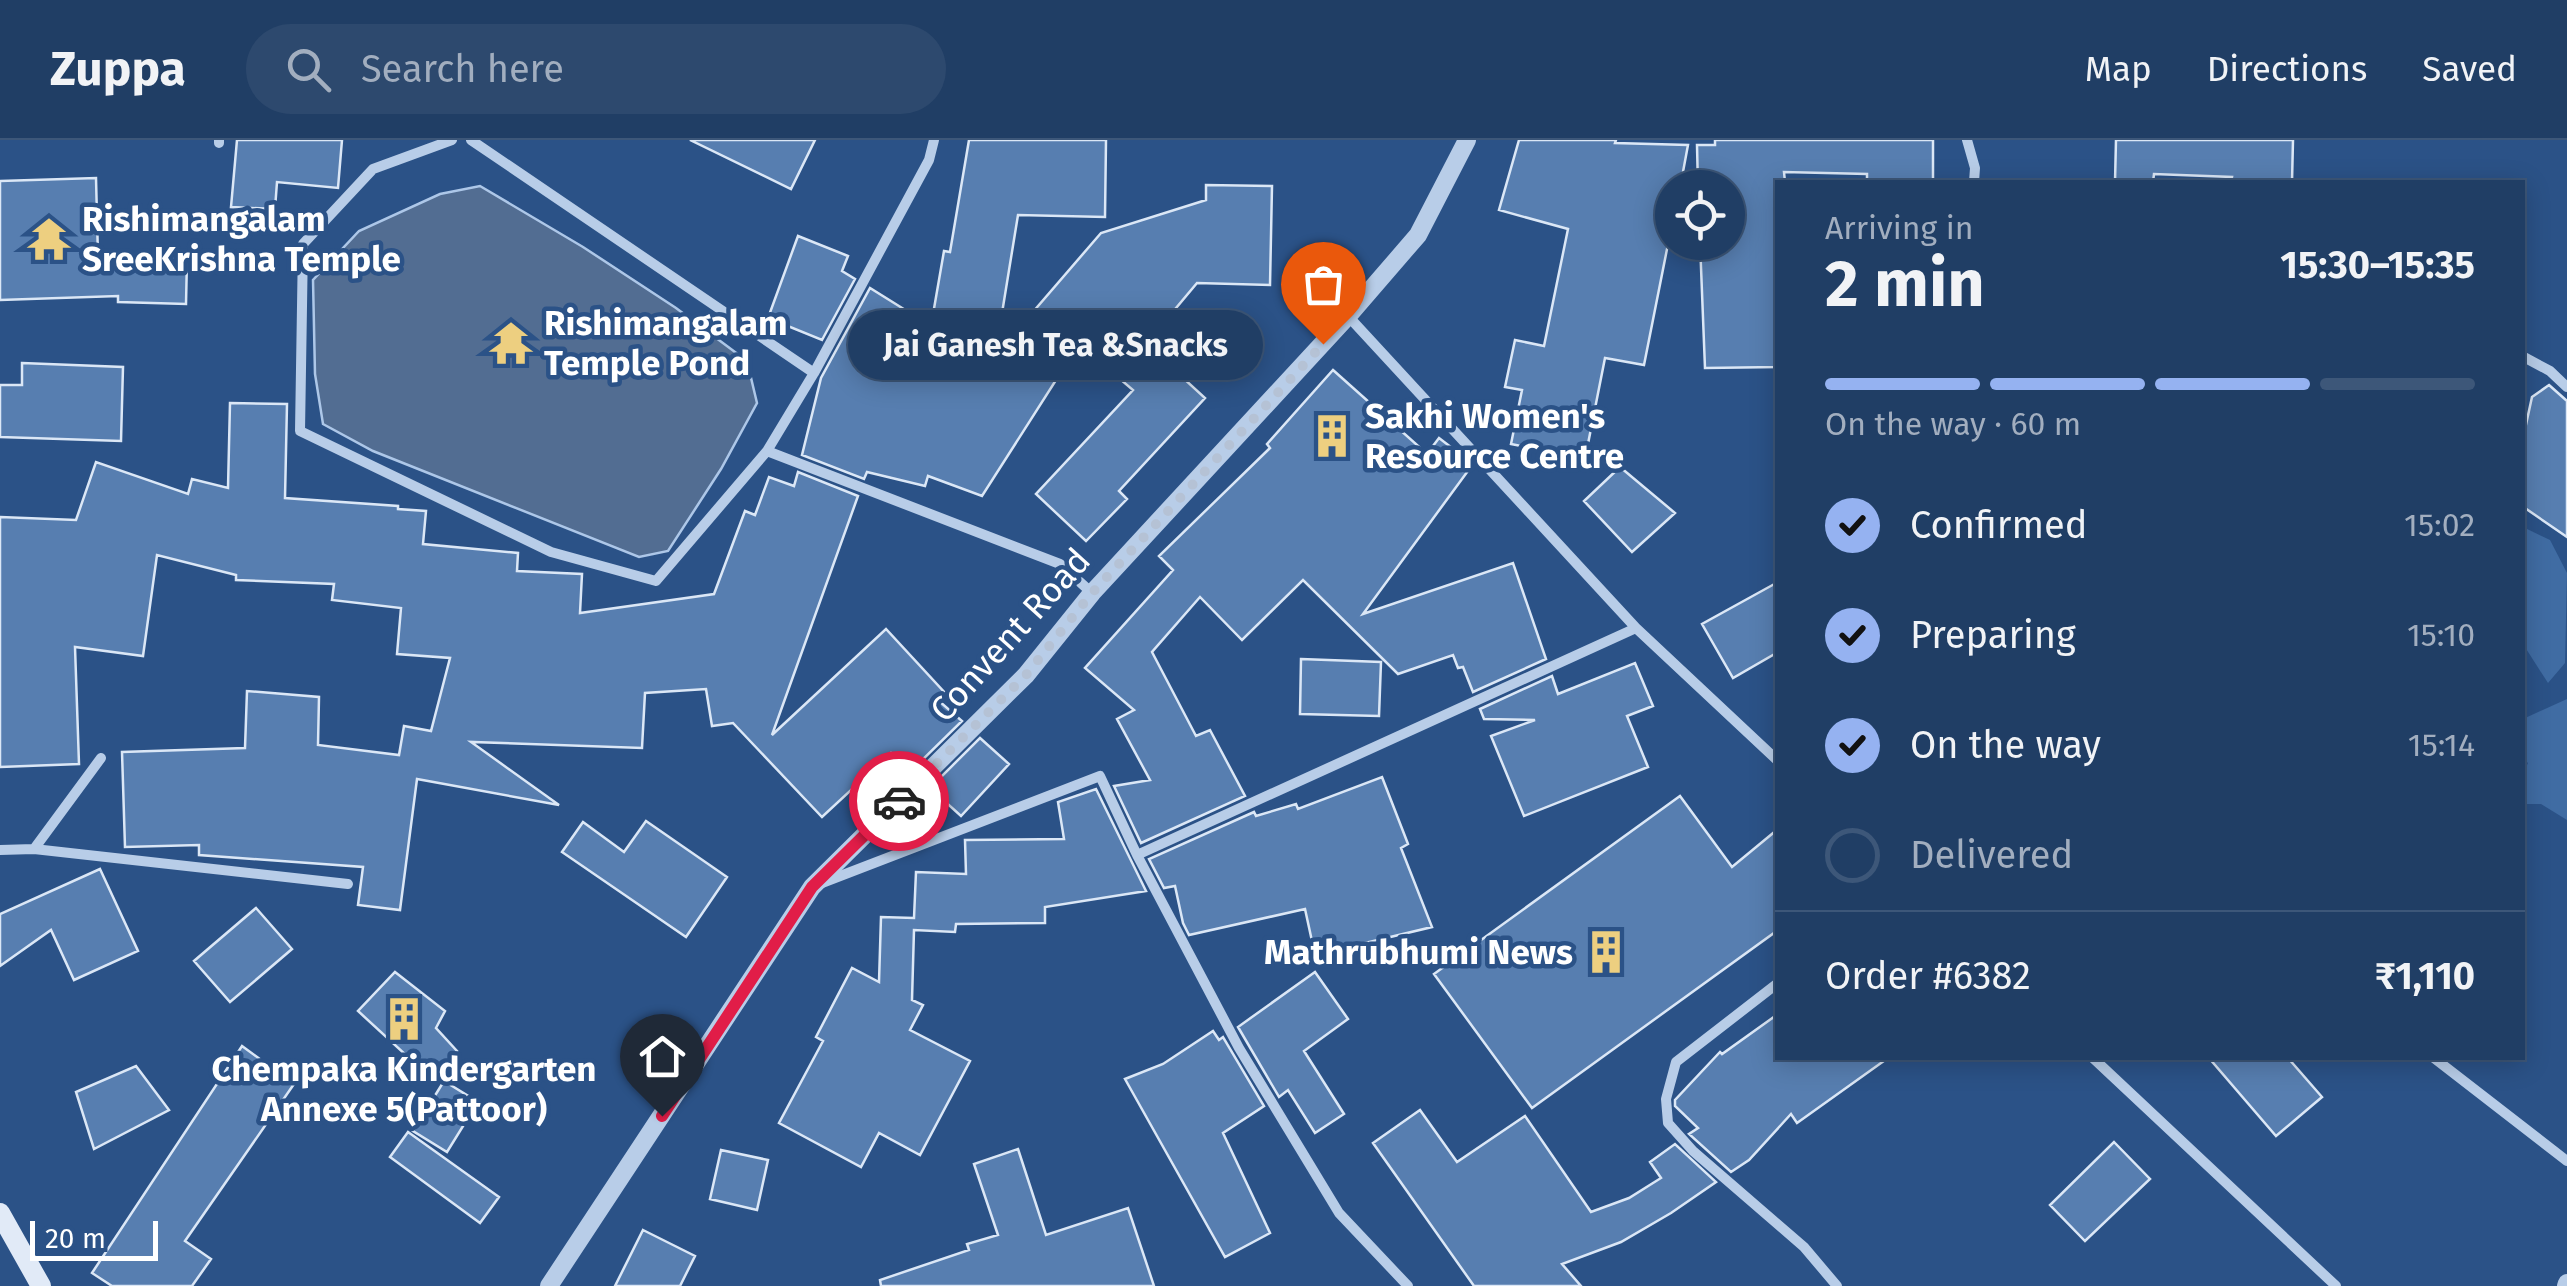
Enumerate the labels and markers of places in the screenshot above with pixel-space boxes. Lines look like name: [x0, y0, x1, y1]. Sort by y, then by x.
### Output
place label: Rishimangalam SreeKrishna Temple: [82, 198, 401, 280]
temple icon: Rishimangalam SreeKrishna Temple: [25, 215, 73, 263]
pin: [1281, 242, 1366, 345]
place label: Rishimangalam Temple Pond: [544, 302, 788, 384]
callout: Jai Ganesh Tea &Snacks: [848, 309, 1263, 379]
temple icon: Rishimangalam Temple Pond: [487, 319, 535, 367]
place label: Sakhi Women's Resource Centre: [1365, 395, 1624, 477]
building icon: Sakhi Women's Resource Centre: [1308, 412, 1356, 460]
building icon: Mathrubhumi News: [1582, 928, 1630, 976]
place label: Mathrubhumi News: [1264, 931, 1573, 973]
building icon: Chempaka Kindergarten Annexe 5(Pattoor): [380, 995, 428, 1043]
pin: [620, 1014, 705, 1117]
place label: Chempaka Kindergarten Annexe 5(Pattoor): [211, 1048, 597, 1130]

